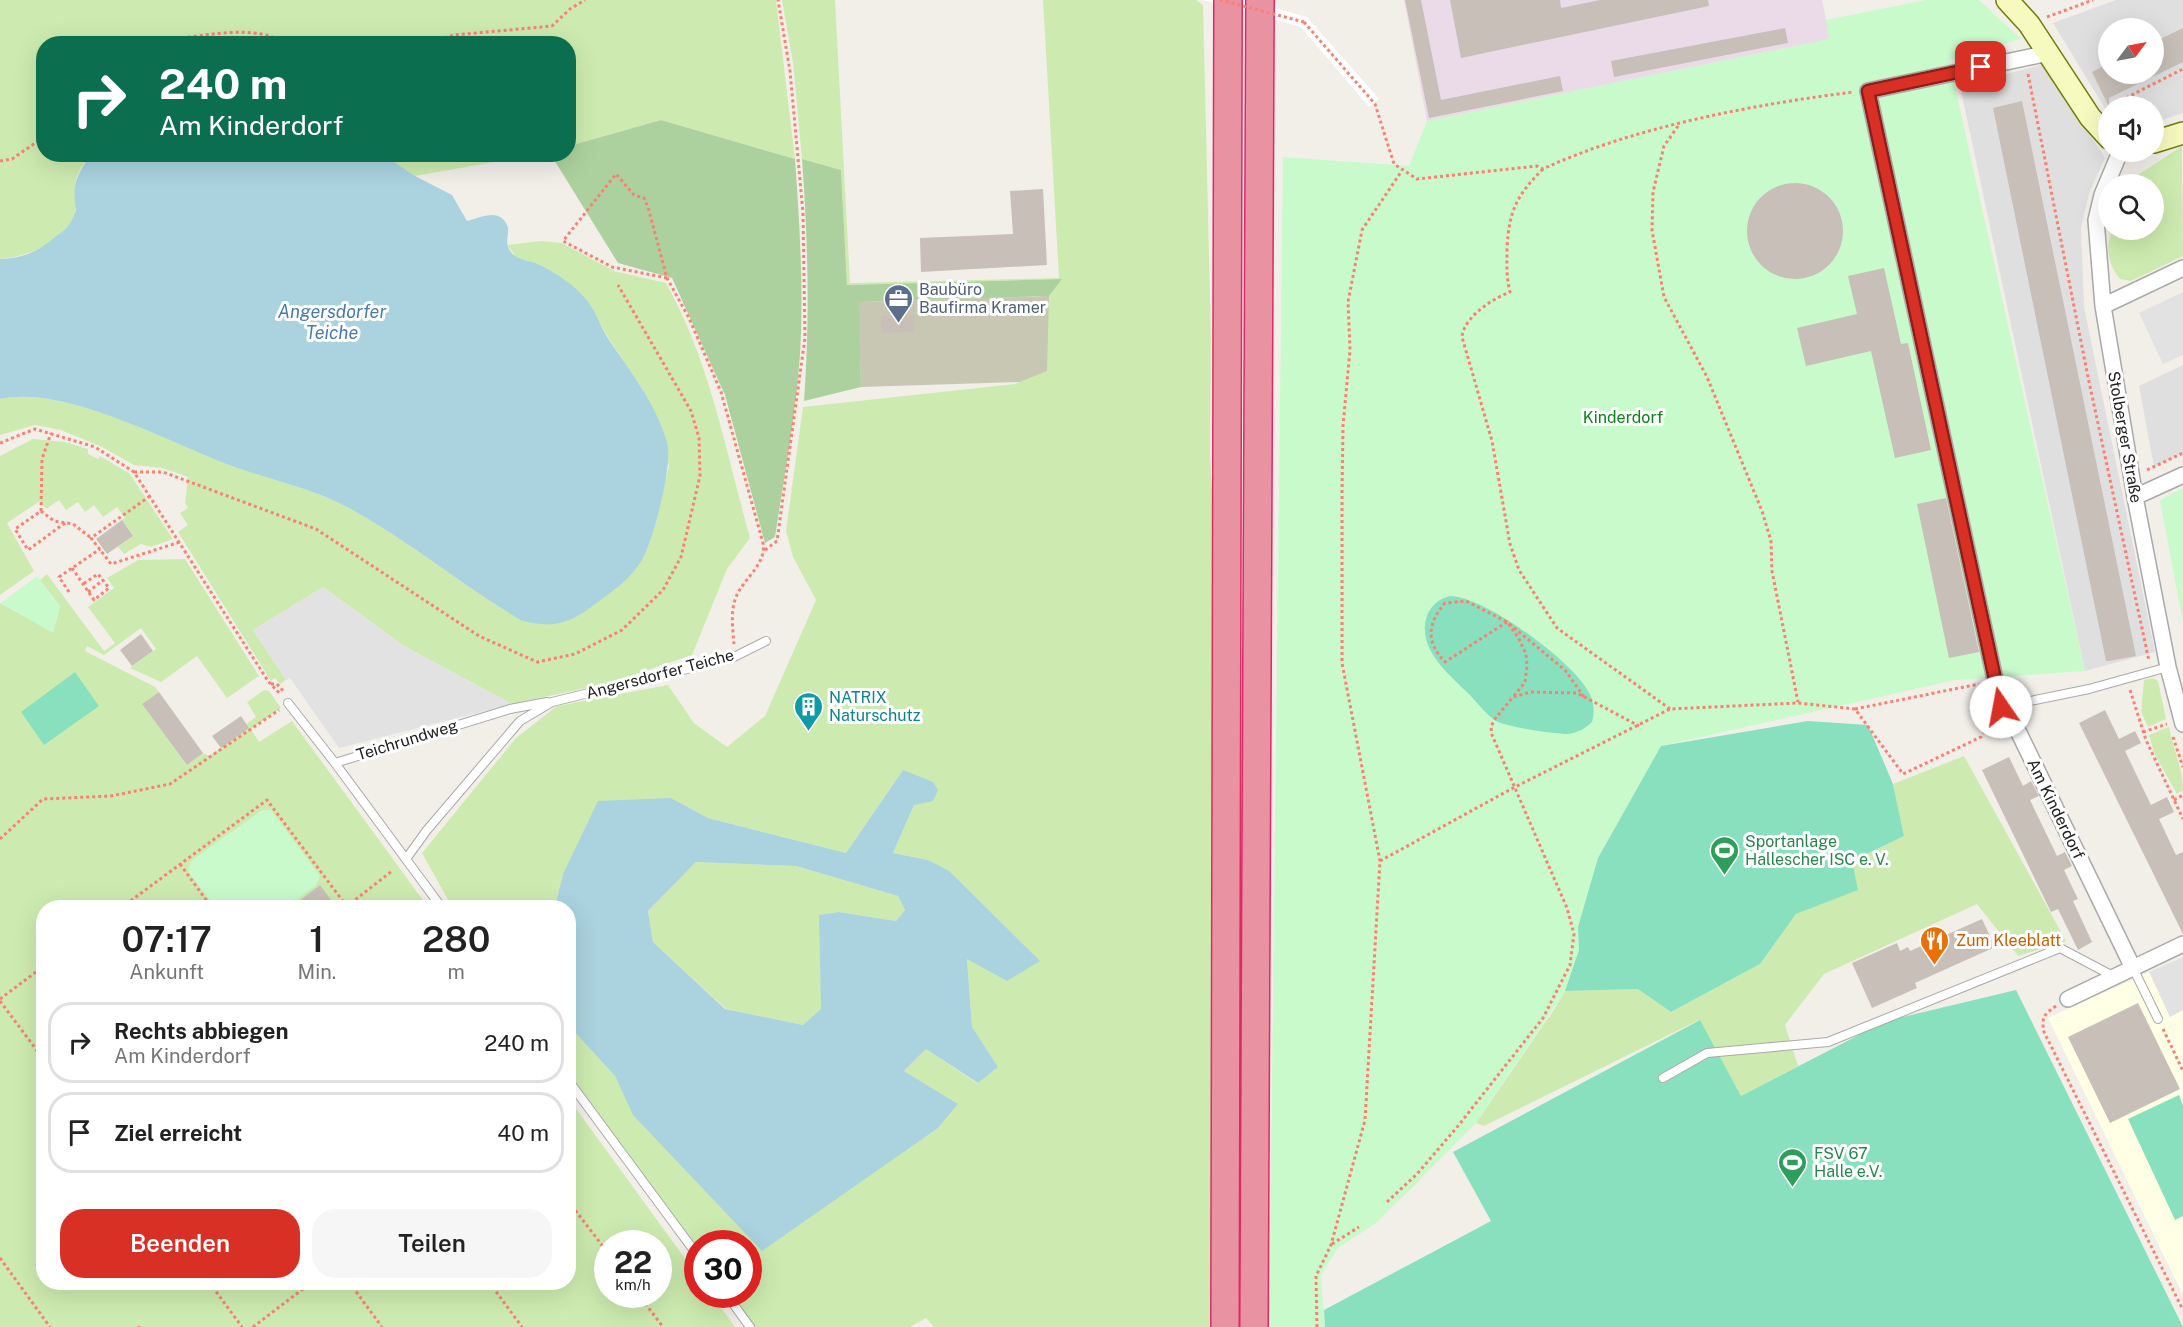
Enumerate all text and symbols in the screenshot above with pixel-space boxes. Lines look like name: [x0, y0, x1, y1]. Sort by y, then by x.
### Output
north arrow: [2098, 18, 2164, 84]
map controls: [2098, 18, 2164, 240]
pin: [1955, 41, 2006, 92]
icon: arrive: [1964, 50, 1997, 83]
text: 240 m: [159, 59, 287, 108]
icon: right: [60, 60, 138, 138]
button: sound: [2098, 96, 2164, 162]
text: Am Kinderdorf: [159, 109, 344, 141]
button: search: [2098, 174, 2164, 240]
place label: Baubüro Baufirma Kramer: [919, 280, 1046, 317]
office icon: Baubüro Baufirma Kramer: [882, 282, 914, 324]
water label: Angersdorfer Teiche: [278, 301, 386, 343]
street label: Stolberger Straße: [2104, 370, 2146, 504]
park label: Kinderdorf: [1583, 408, 1663, 427]
street label: Angersdorfer Teiche: [584, 645, 736, 703]
position arrow: [1969, 675, 2033, 739]
place label: NATRIX Naturschutz: [829, 688, 921, 725]
building icon: NATRIX Naturschutz: [792, 690, 824, 732]
street label: Teichrundweg: [354, 716, 460, 764]
street label: Am Kinderdorf: [2023, 756, 2089, 862]
place label: Sportanlage Hallescher ISC e. V.: [1745, 832, 1889, 869]
sports icon: Sportanlage Hallescher ISC e. V.: [1708, 834, 1740, 876]
text: 07:17: [122, 918, 212, 960]
text: 1: [309, 918, 324, 960]
text: 280: [422, 918, 490, 960]
restaurant icon: Zum Kleeblatt: [1919, 924, 1951, 966]
place label: Zum Kleeblatt: [1956, 931, 2061, 950]
text: Ankunft: [129, 960, 204, 984]
text: Min.: [297, 960, 336, 984]
text: m: [447, 960, 465, 984]
text: Rechts abbiegen: [114, 1018, 289, 1044]
icon: right: [63, 1026, 96, 1059]
text: 240 m: [484, 1030, 549, 1056]
text: Am Kinderdorf: [114, 1044, 251, 1068]
icon: arrive: [63, 1116, 96, 1149]
text: Ziel erreicht: [114, 1120, 242, 1146]
text: 40 m: [497, 1120, 549, 1146]
place label: FSV 67 Halle e.V.: [1814, 1144, 1882, 1181]
sports icon: FSV 67 Halle e.V.: [1777, 1146, 1809, 1188]
button: Beenden: [60, 1209, 300, 1278]
button: Teilen: [312, 1209, 552, 1278]
speed limit sign: 30: [684, 1230, 762, 1308]
text: 22: [614, 1244, 652, 1280]
text: km/h: [615, 1276, 651, 1293]

